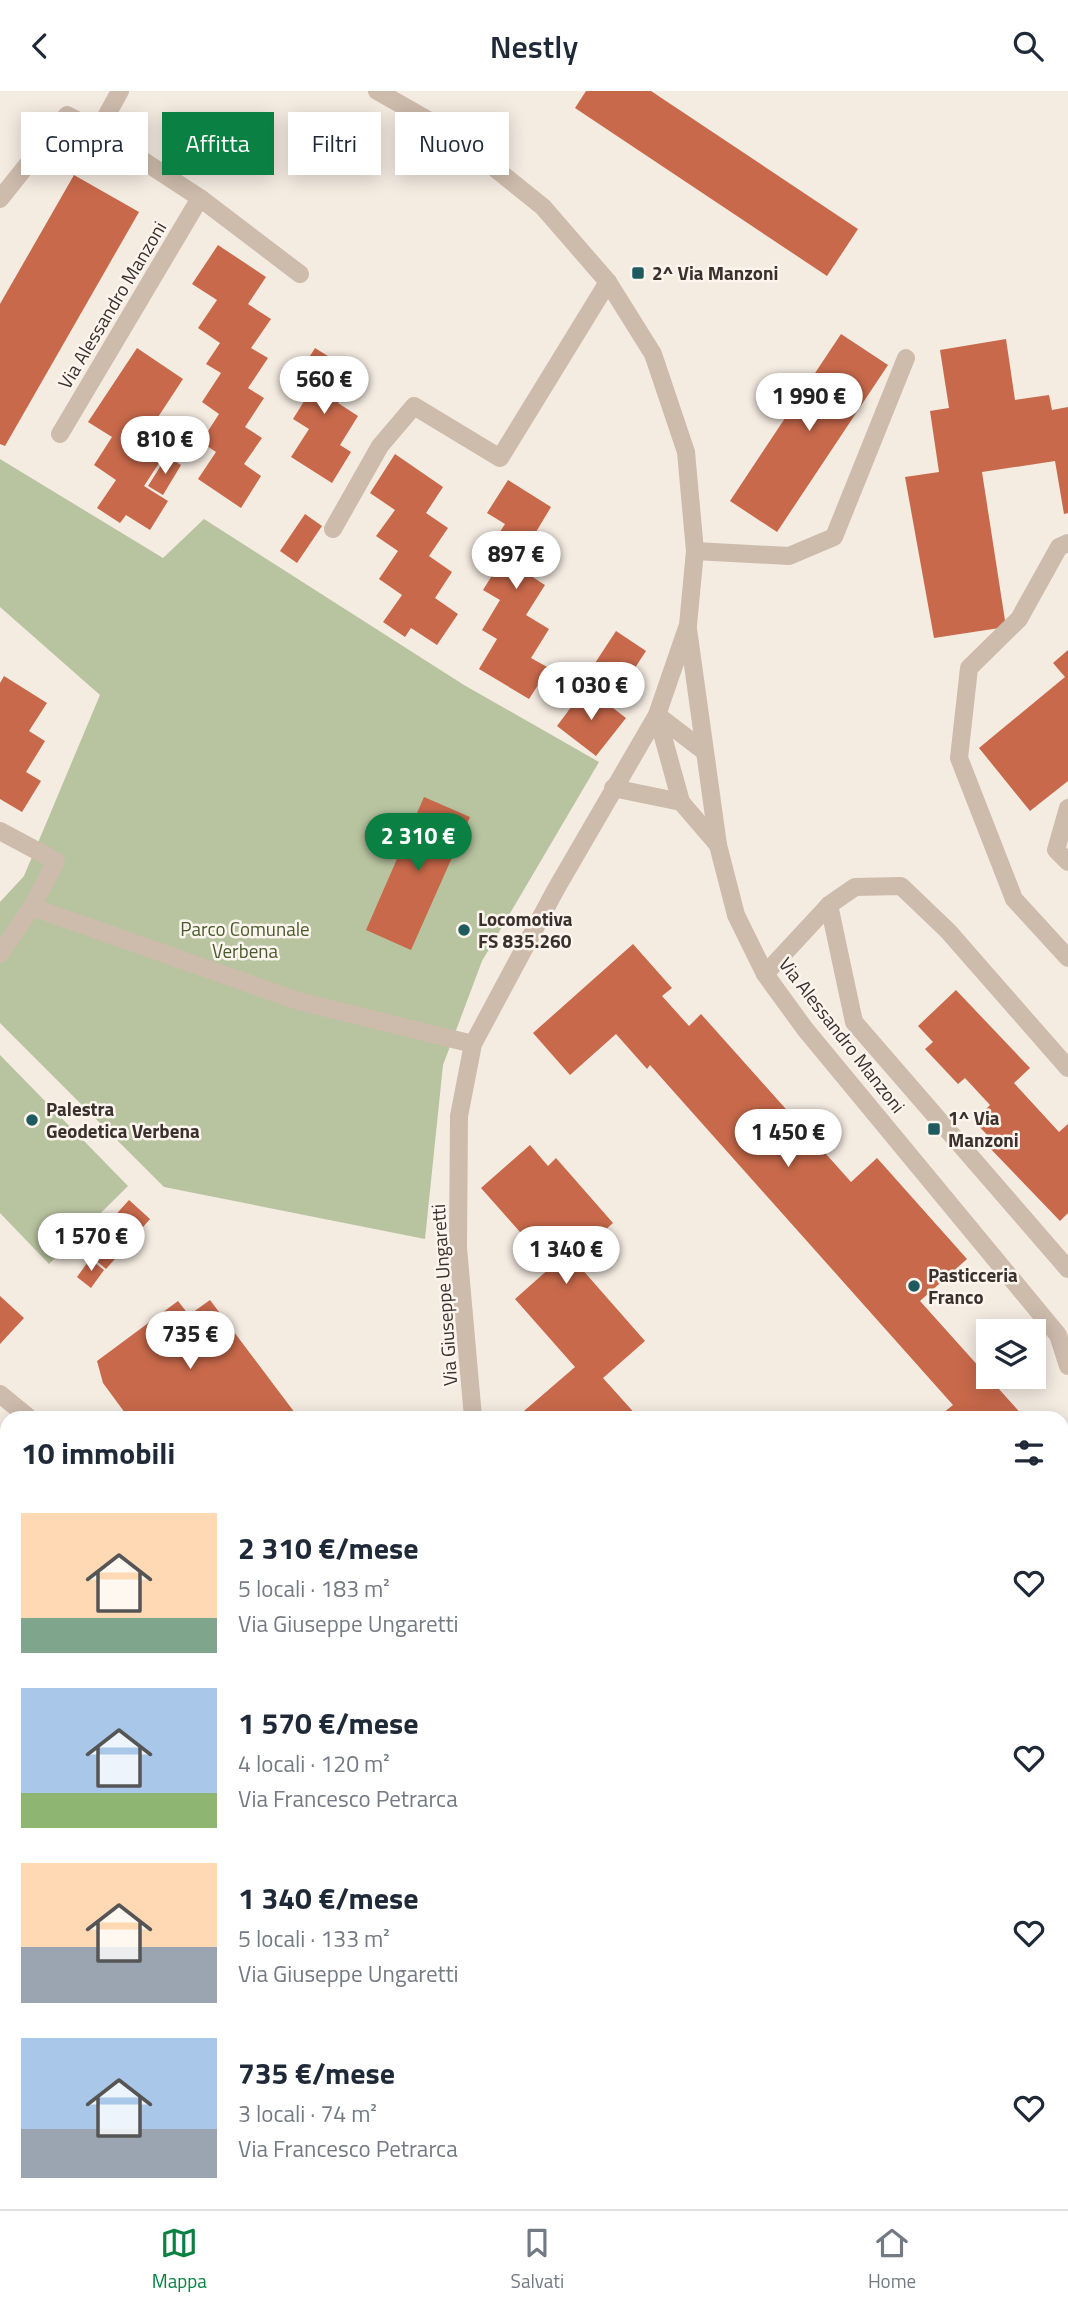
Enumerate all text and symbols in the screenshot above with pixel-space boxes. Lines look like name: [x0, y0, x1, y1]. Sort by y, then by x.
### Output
text: Nestly: [490, 22, 578, 70]
icon: back: [21, 27, 59, 65]
icon: search: [1009, 27, 1047, 65]
chip: Compra: [21, 112, 148, 175]
chip: Affitta: [162, 112, 274, 175]
chip: Filtri: [288, 112, 381, 175]
chip: Nuovo: [395, 112, 509, 175]
street label: Via Alessandro Manzoni: [50, 215, 173, 394]
place label: 2^ Via Manzoni: [652, 258, 778, 287]
marker: 2^ Via Manzoni: [630, 265, 646, 281]
pin: 560 €: [275, 357, 373, 416]
text: 560 €: [296, 361, 352, 396]
pin: 1 990 €: [744, 373, 874, 433]
text: 1 990 €: [772, 378, 846, 413]
pin: 810 €: [116, 417, 214, 476]
text: 810 €: [137, 421, 193, 456]
pin: 897 €: [467, 531, 565, 591]
text: 897 €: [488, 536, 544, 571]
pin: 1 030 €: [526, 663, 656, 722]
text: 1 030 €: [554, 667, 628, 702]
pin: 2 310 €: [353, 813, 483, 873]
text: 2 310 €: [381, 818, 455, 853]
place label: Locomotiva FS 835.260: [478, 904, 573, 955]
park label: Parco Comunale Verbena: [180, 914, 310, 965]
marker: Locomotiva FS 835.260: [456, 922, 472, 938]
street label: Via Alessandro Manzoni: [772, 951, 913, 1119]
place label: Palestra Geodetica Verbena: [46, 1094, 200, 1145]
place label: 1^ Via Manzoni: [948, 1103, 1019, 1154]
pin: 1 450 €: [723, 1109, 853, 1169]
marker: Palestra Geodetica Verbena: [24, 1112, 40, 1128]
text: 1 450 €: [751, 1114, 825, 1149]
marker: 1^ Via Manzoni: [926, 1121, 942, 1137]
street label: Via Giuseppe Ungaretti: [423, 1203, 464, 1387]
pin: 1 570 €: [26, 1213, 156, 1273]
text: 1 570 €: [54, 1218, 128, 1253]
pin: 1 340 €: [501, 1227, 631, 1286]
text: 1 340 €: [529, 1231, 603, 1266]
place label: Pasticceria Franco: [928, 1260, 1018, 1311]
marker: Pasticceria Franco: [906, 1278, 922, 1294]
pin: 735 €: [141, 1311, 239, 1371]
text: 735 €: [162, 1316, 218, 1351]
map controls: [976, 1319, 1046, 1389]
button: layers: [976, 1319, 1046, 1389]
text: 10 immobili: [21, 1430, 175, 1476]
icon: filters: [1010, 1434, 1048, 1472]
text: 2 310 €/mese: [238, 1525, 418, 1571]
icon: home: [77, 1541, 161, 1625]
icon: heart: [1010, 1564, 1048, 1602]
text: 5 locali · 183 m²: [238, 1571, 390, 1606]
text: Via Giuseppe Ungaretti: [238, 1606, 459, 1641]
text: 1 570 €/mese: [238, 1700, 418, 1746]
icon: home: [77, 1716, 161, 1800]
icon: heart: [1010, 1739, 1048, 1777]
text: 4 locali · 120 m²: [238, 1746, 390, 1781]
text: Via Francesco Petrarca: [238, 1781, 458, 1816]
text: 1 340 €/mese: [238, 1875, 418, 1921]
icon: home: [77, 1891, 161, 1975]
icon: heart: [1010, 1914, 1048, 1952]
text: 5 locali · 133 m²: [238, 1921, 390, 1956]
text: Via Giuseppe Ungaretti: [238, 1956, 459, 1991]
text: 735 €/mese: [238, 2050, 395, 2096]
icon: home: [77, 2066, 161, 2150]
icon: heart: [1010, 2089, 1048, 2127]
text: 3 locali · 74 m²: [238, 2096, 377, 2131]
text: Via Francesco Petrarca: [238, 2131, 458, 2166]
tab: Mappa: [152, 2224, 207, 2295]
tab: Salvati: [511, 2224, 564, 2295]
tab: Home: [868, 2224, 916, 2295]

